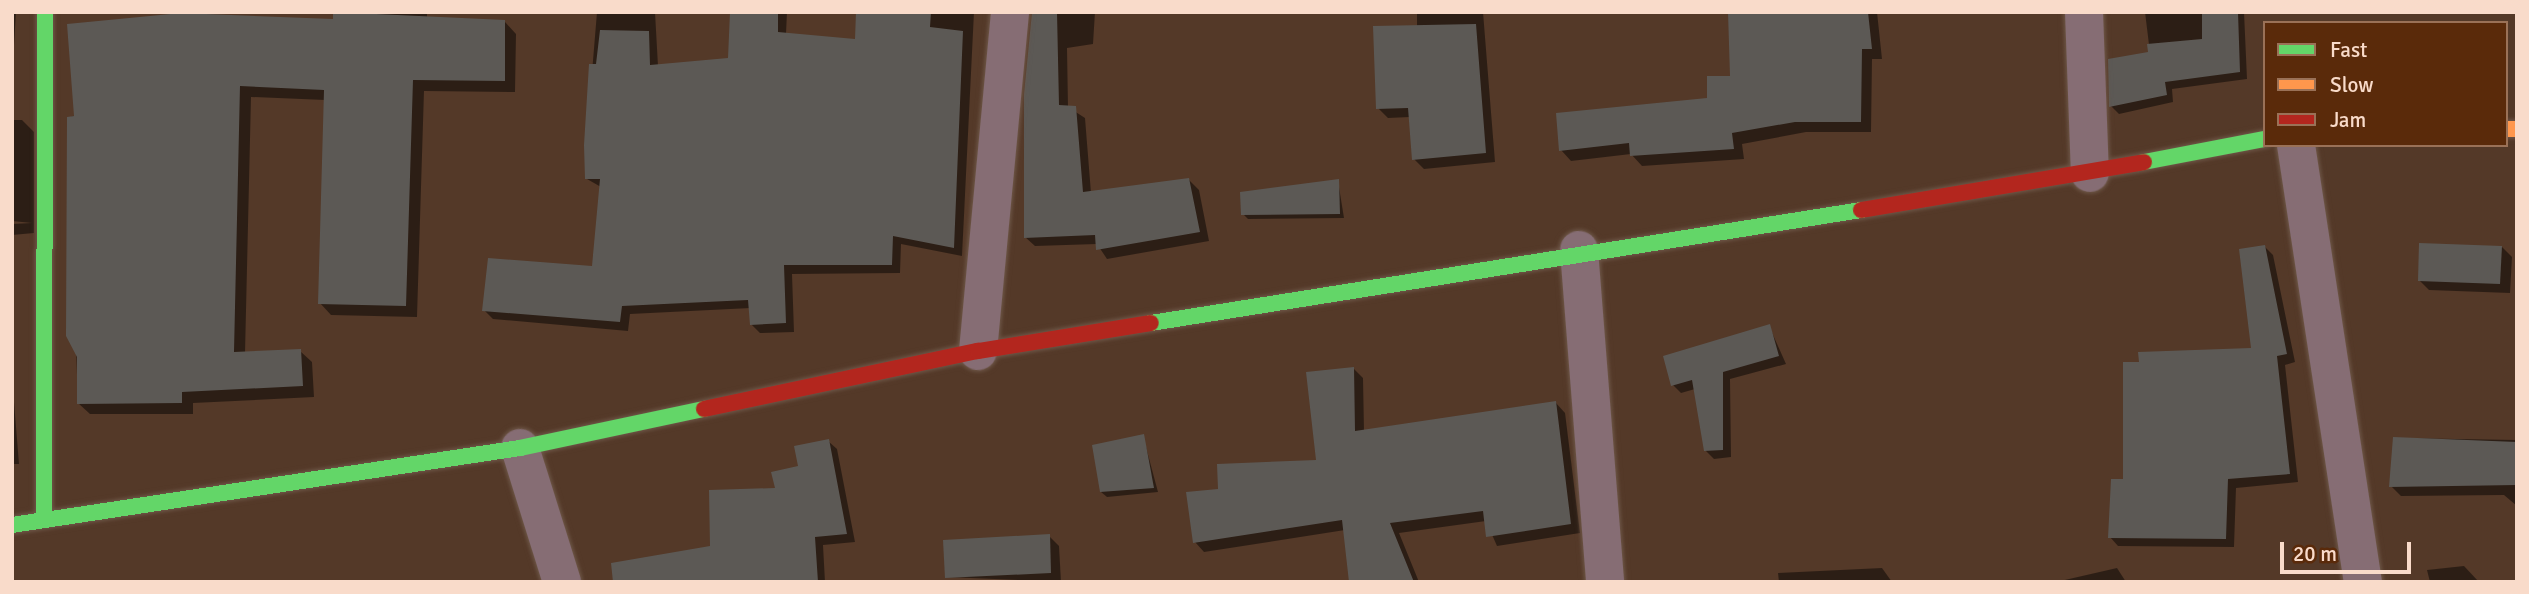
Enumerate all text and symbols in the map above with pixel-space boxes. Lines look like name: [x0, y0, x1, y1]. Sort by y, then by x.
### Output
legend: [2263, 21, 2508, 147]
text: Fast: [2330, 37, 2367, 63]
text: Slow: [2330, 72, 2374, 98]
text: Jam: [2330, 107, 2366, 133]
scale bar: [2284, 528, 2415, 572]
text: 20 m: [2293, 541, 2337, 567]

